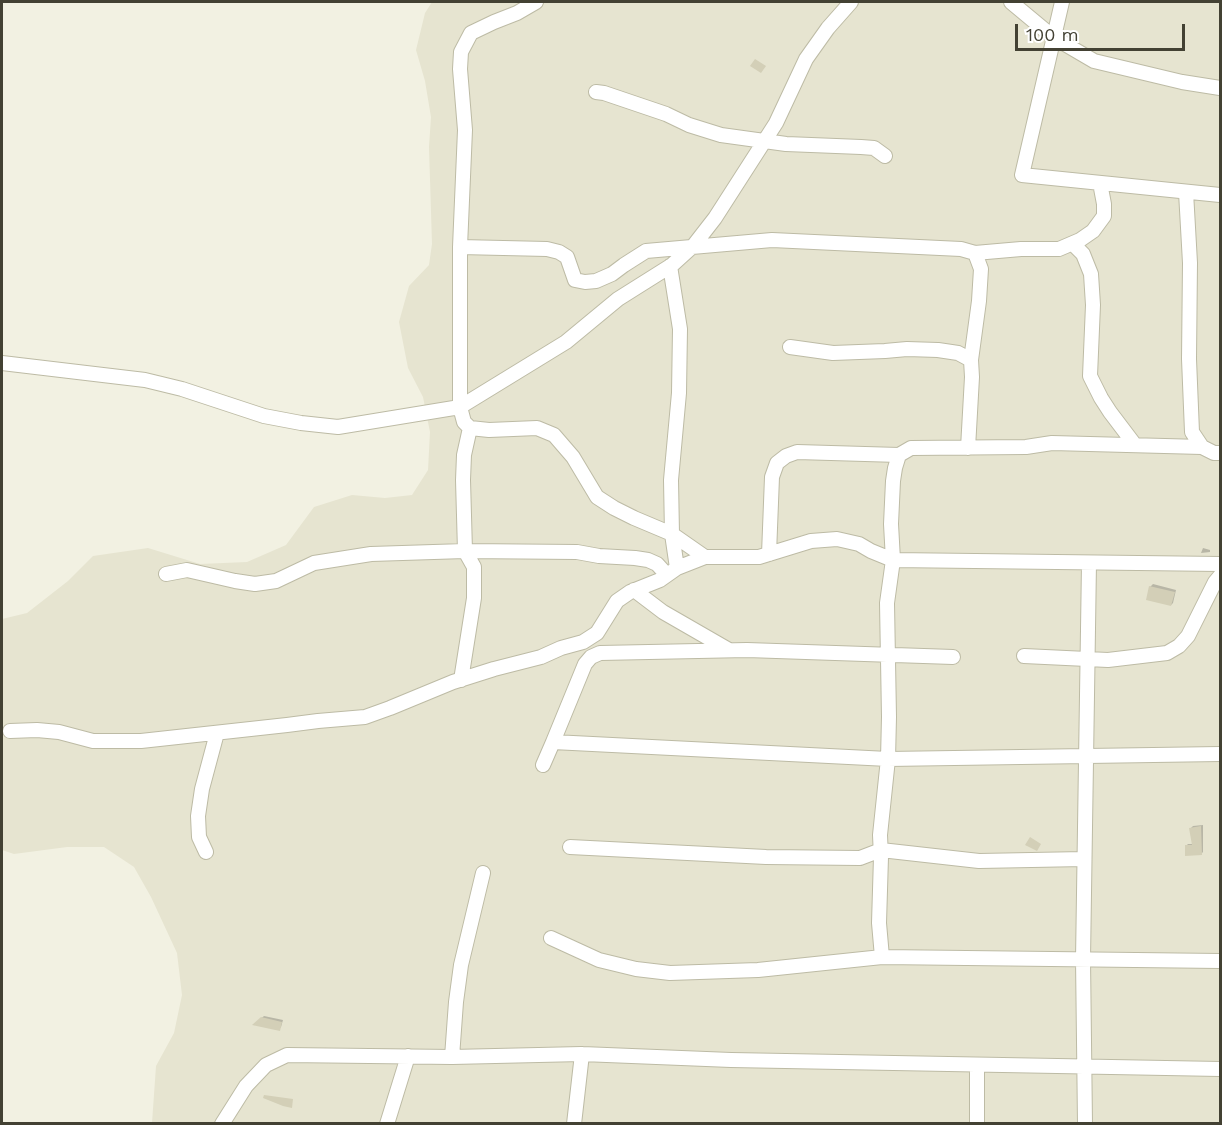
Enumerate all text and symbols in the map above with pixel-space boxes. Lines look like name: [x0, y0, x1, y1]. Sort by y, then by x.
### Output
scale bar: [1018, 12, 1188, 50]
text: 100 m: [1026, 24, 1079, 45]

